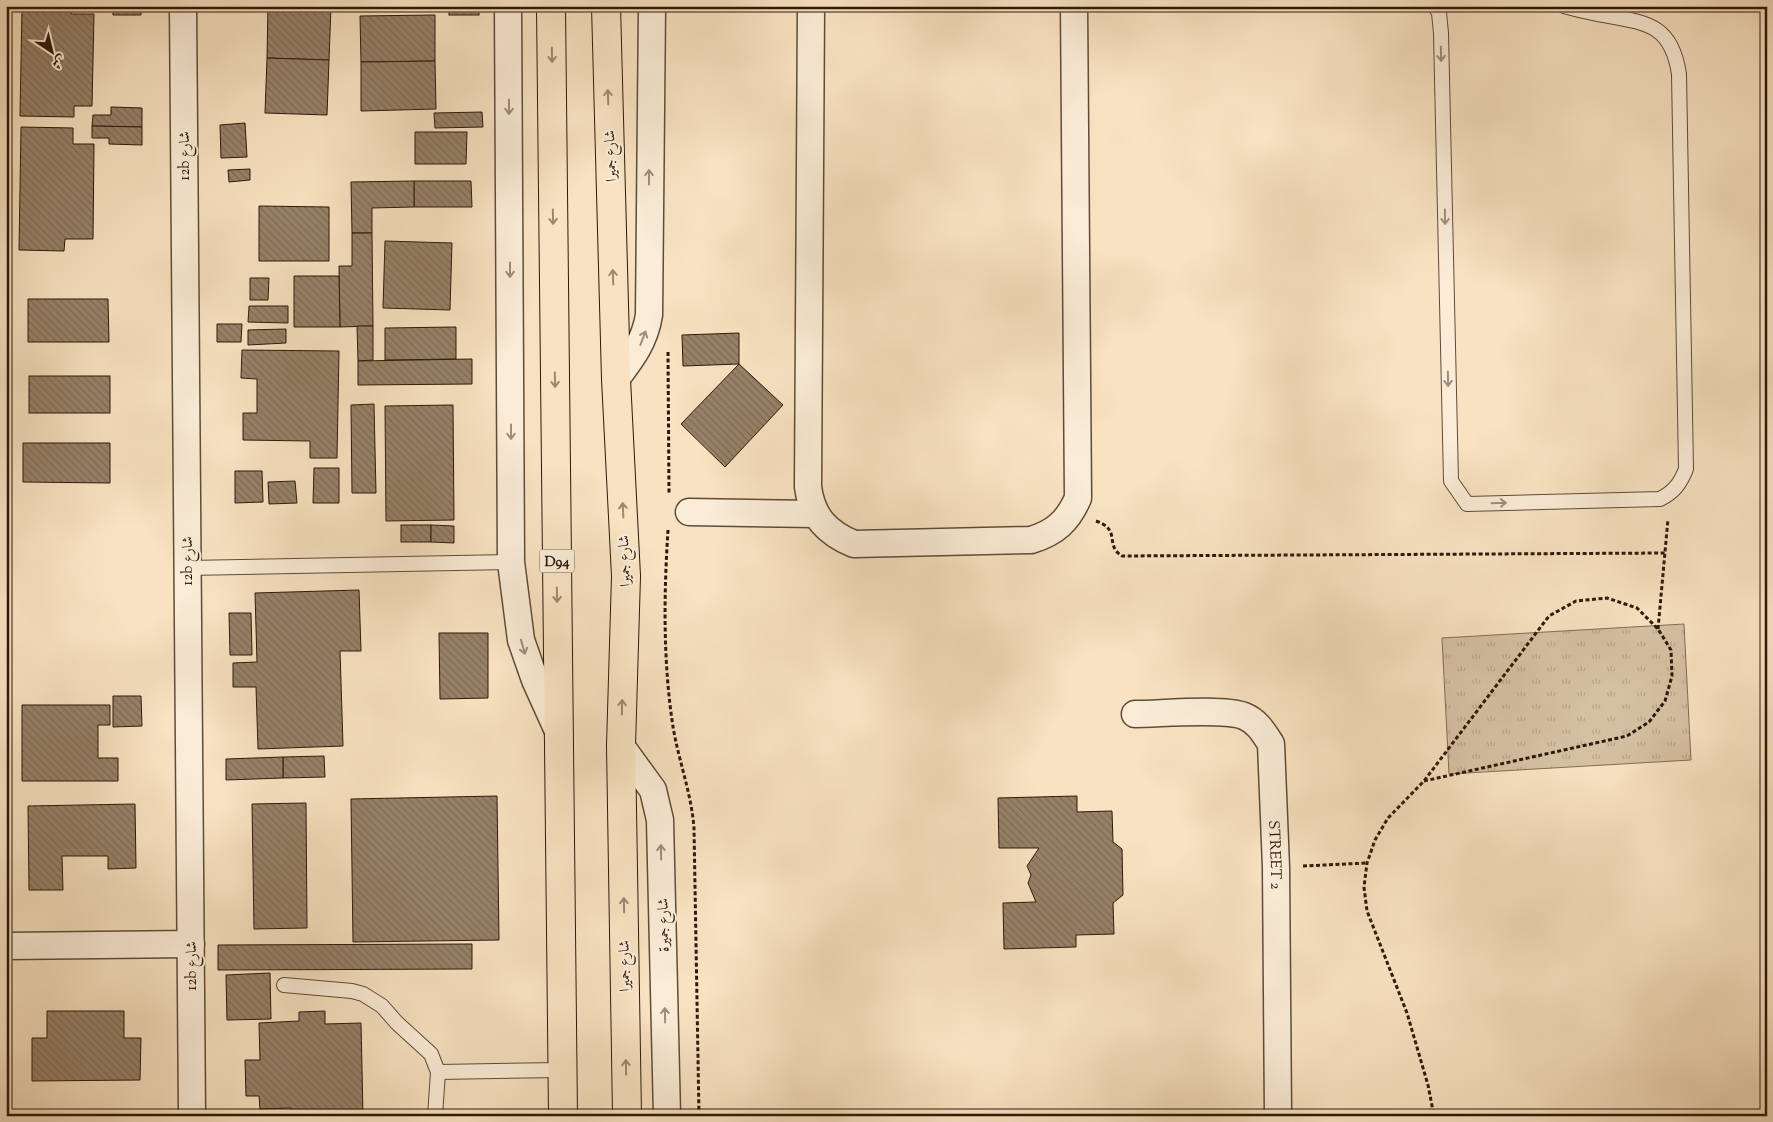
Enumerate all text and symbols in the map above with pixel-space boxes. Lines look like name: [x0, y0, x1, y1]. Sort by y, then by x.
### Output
north arrow: [28, 28, 78, 78]
one-way arrow: [547, 46, 557, 63]
one-way arrow: [1437, 46, 1446, 62]
text: ش: [47, 49, 70, 73]
one-way arrow: [603, 90, 613, 106]
one-way arrow: [504, 99, 514, 115]
street label: شارع جميرا: [600, 130, 624, 182]
street label: 12b شارع: [175, 131, 197, 181]
one-way arrow: [645, 169, 654, 185]
one-way arrow: [1440, 208, 1450, 224]
one-way arrow: [548, 209, 558, 225]
one-way arrow: [505, 262, 515, 278]
one-way arrow: [609, 270, 618, 286]
one-way arrow: [639, 331, 648, 346]
one-way arrow: [1444, 371, 1453, 387]
one-way arrow: [550, 372, 560, 388]
one-way arrow: [506, 424, 516, 440]
one-way arrow: [1491, 499, 1507, 508]
one-way arrow: [618, 502, 627, 518]
street label: شارع جميرا: [614, 535, 638, 587]
street label: 12b شارع: [178, 536, 200, 586]
road number: D94: [540, 550, 574, 572]
one-way arrow: [552, 586, 562, 603]
one-way arrow: [519, 638, 528, 654]
one-way arrow: [617, 699, 627, 716]
street label: STREET 2: [1262, 820, 1285, 890]
one-way arrow: [656, 844, 666, 860]
one-way arrow: [619, 897, 628, 913]
street label: شارع جميرة: [654, 898, 676, 952]
street label: شارع جميرا: [615, 940, 637, 992]
street label: 12b شارع: [182, 941, 204, 991]
one-way arrow: [660, 1007, 669, 1023]
one-way arrow: [621, 1059, 631, 1076]

